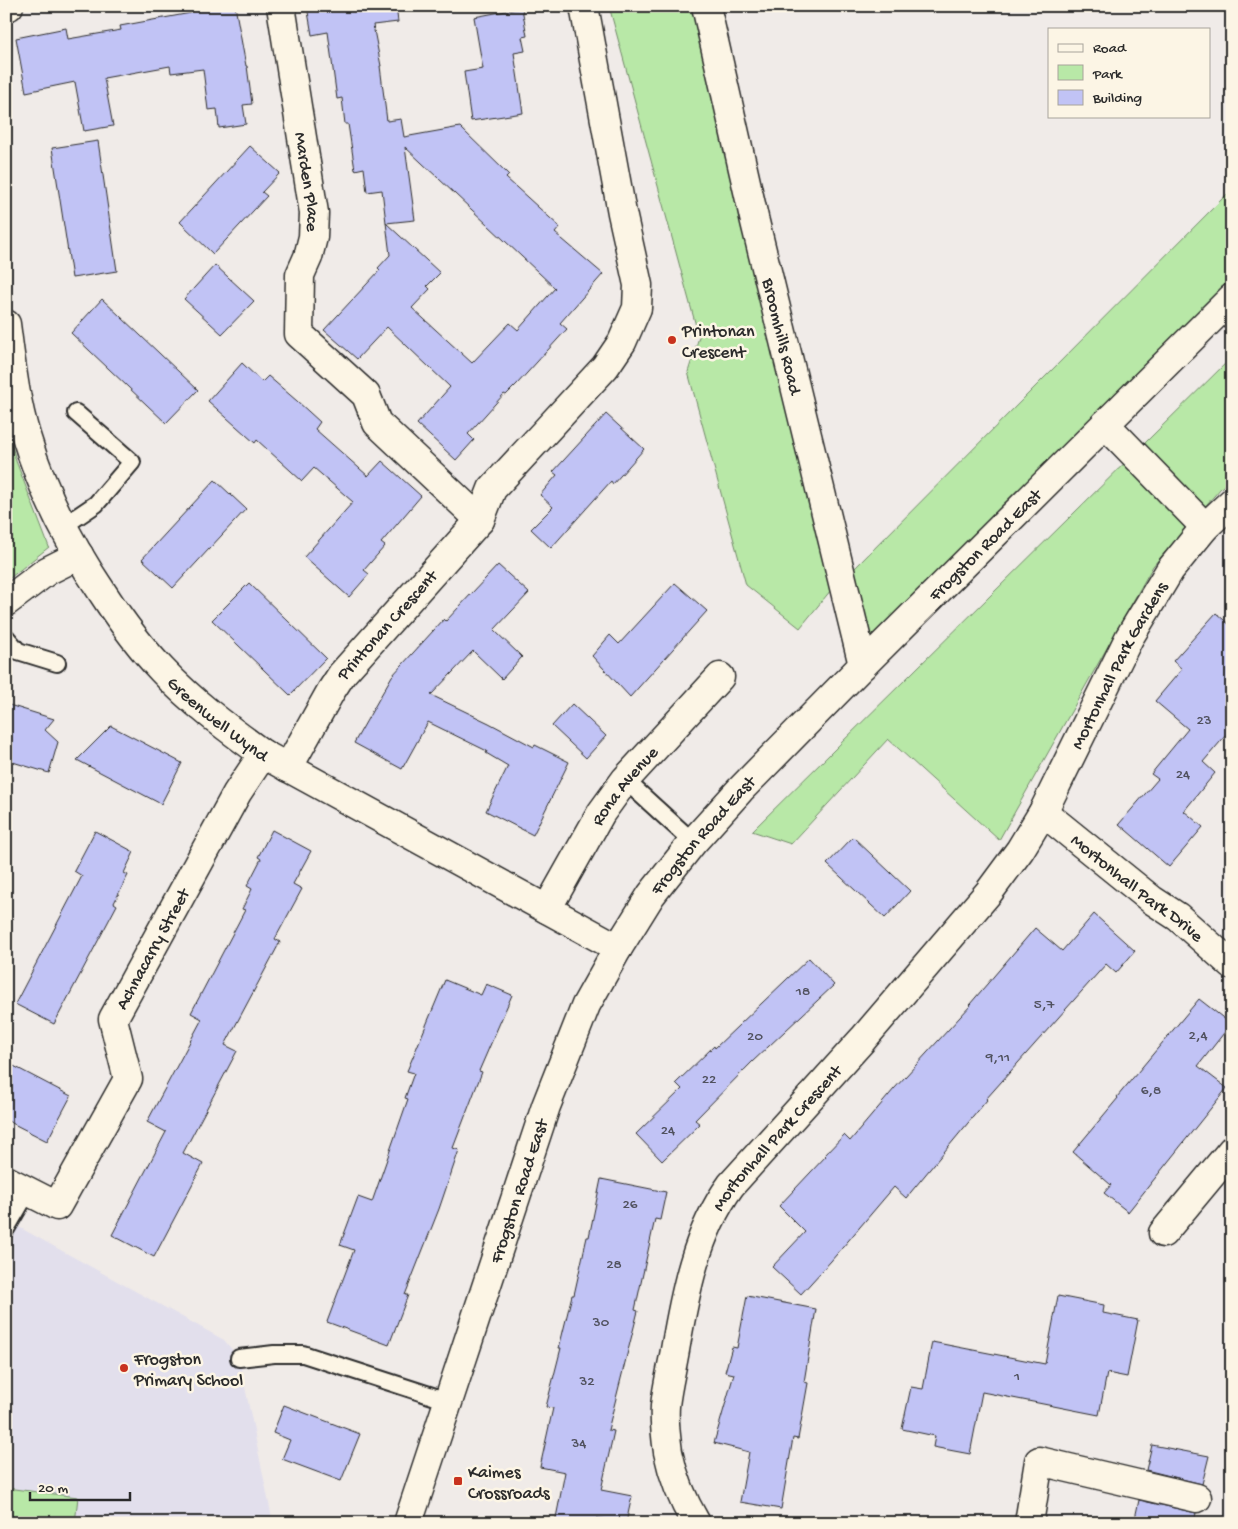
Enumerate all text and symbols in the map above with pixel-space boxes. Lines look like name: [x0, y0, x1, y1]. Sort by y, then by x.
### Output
legend: [1048, 28, 1210, 118]
text: Road: [1093, 40, 1127, 58]
text: Park: [1092, 66, 1123, 84]
text: Building: [1092, 90, 1142, 108]
street label: Marden Place: [288, 131, 323, 233]
street label: Broomhills Road: [756, 276, 805, 398]
place label: Printonan Crescent: [681, 322, 755, 364]
marker: Printonan Crescent: [666, 334, 678, 346]
street label: Frogston Road East: [925, 484, 1048, 607]
street label: Printonan Crescent: [333, 566, 444, 686]
street label: Mortonhall Park Gardens: [1068, 577, 1174, 753]
street label: Greenwell Wynd: [162, 673, 273, 768]
house number: 23: [1196, 712, 1212, 730]
street label: Rona Avenue: [588, 742, 664, 830]
house number: 24: [1176, 766, 1190, 784]
street label: Frogston Road East: [647, 771, 762, 901]
street label: Mortonhall Park Drive: [1065, 831, 1207, 948]
street label: Achnacarry Street: [112, 884, 196, 1014]
house number: 18: [795, 983, 810, 1001]
house number: 5,7: [1034, 996, 1055, 1014]
house number: 2,4: [1188, 1027, 1208, 1045]
house number: 20: [747, 1028, 763, 1046]
house number: 9,11: [985, 1049, 1010, 1067]
street label: Mortonhall Park Crescent: [709, 1060, 848, 1215]
house number: 22: [702, 1071, 716, 1089]
house number: 6,8: [1141, 1082, 1161, 1100]
street label: Frogston Road East: [486, 1115, 554, 1267]
house number: 24: [661, 1122, 675, 1140]
house number: 26: [623, 1196, 638, 1214]
house number: 28: [606, 1256, 622, 1274]
house number: 30: [592, 1314, 610, 1332]
place label: Frogston Primary School: [133, 1350, 243, 1392]
marker: Frogston Primary School: [118, 1362, 130, 1374]
house number: 1: [1013, 1368, 1020, 1386]
house number: 32: [578, 1373, 595, 1391]
house number: 34: [571, 1435, 586, 1453]
place label: Kaimes Crossroads: [468, 1463, 551, 1505]
scale bar: [30, 1469, 130, 1501]
marker: Kaimes Crossroads: [452, 1475, 464, 1487]
text: 20 m: [38, 1480, 68, 1498]

